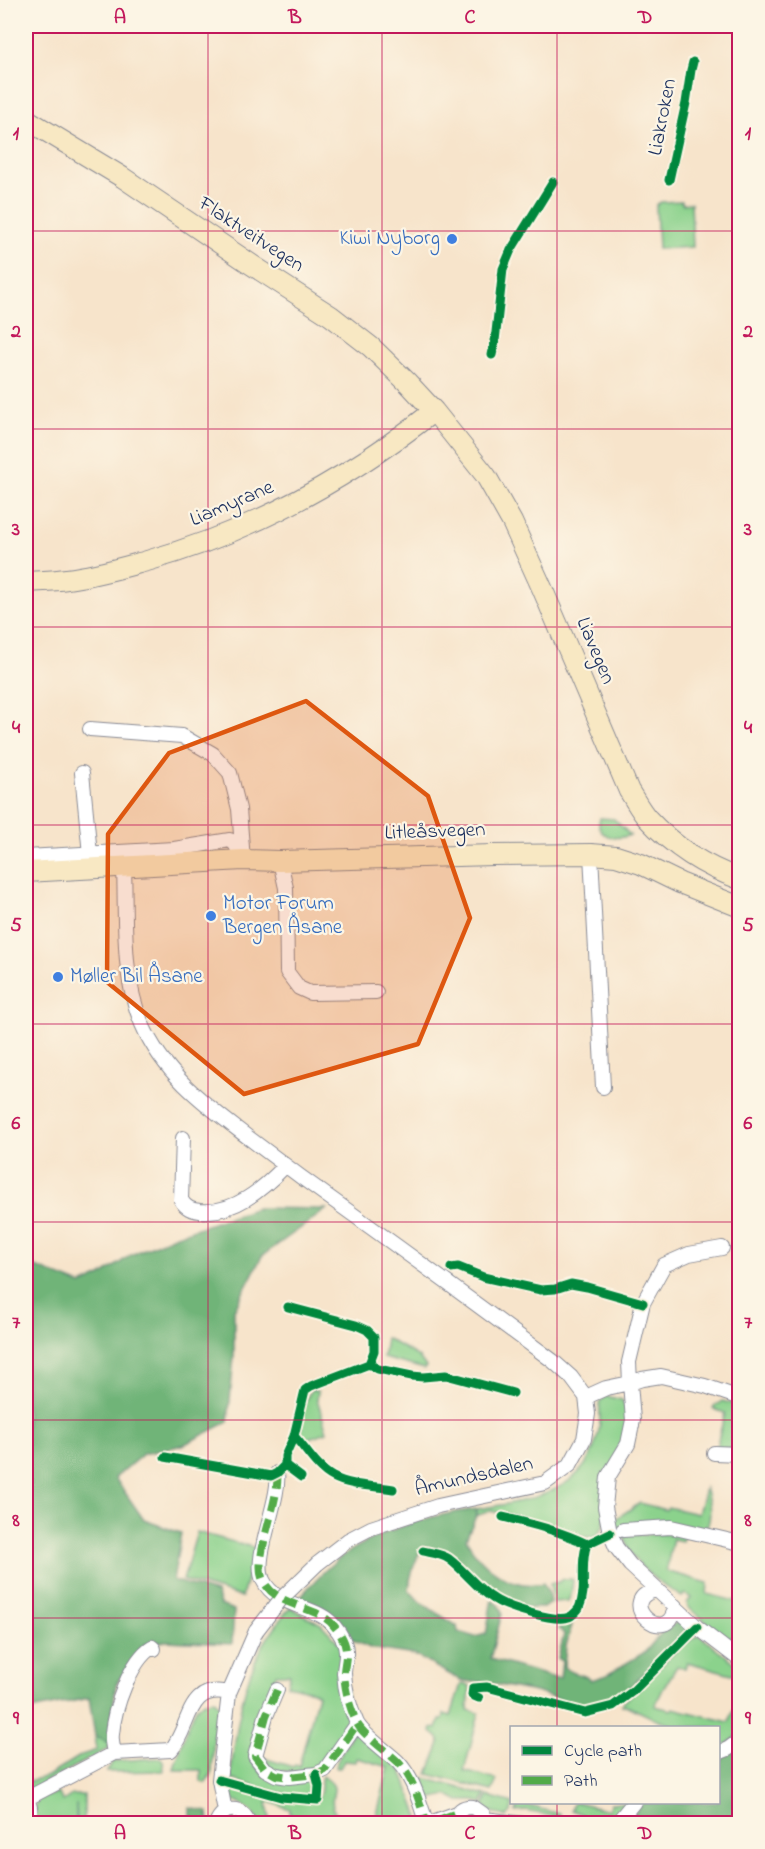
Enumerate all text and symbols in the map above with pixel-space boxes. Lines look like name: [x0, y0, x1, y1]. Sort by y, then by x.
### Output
text: A: [114, 4, 126, 33]
text: B: [287, 4, 302, 33]
text: C: [465, 4, 476, 33]
text: D: [637, 4, 652, 33]
street label: Liakroken: [641, 76, 685, 158]
text: 1: [13, 120, 20, 149]
text: 1: [745, 120, 752, 149]
street label: Flaktveitvegen: [190, 189, 310, 282]
place label: Kiwi Nyborg: [339, 224, 440, 256]
marker: Kiwi Nyborg: [445, 232, 459, 246]
text: 2: [10, 318, 21, 347]
text: 2: [742, 318, 753, 347]
street label: Liamyrane: [185, 473, 280, 537]
text: 3: [11, 516, 20, 545]
text: 3: [743, 516, 752, 545]
street label: Liavegen: [566, 613, 623, 690]
text: 4: [12, 714, 21, 743]
text: 4: [744, 714, 753, 743]
street label: Litleåsvegen: [384, 815, 486, 851]
place label: Motor Forum Bergen Åsane: [222, 889, 343, 945]
marker: Motor Forum Bergen Åsane: [204, 909, 218, 923]
text: 5: [10, 912, 22, 941]
text: 5: [742, 912, 754, 941]
place label: Møller Bil Åsane: [70, 961, 203, 992]
marker: Møller Bil Åsane: [51, 970, 65, 984]
text: 6: [12, 1110, 21, 1139]
text: 6: [744, 1110, 753, 1139]
text: 7: [12, 1309, 21, 1338]
text: 7: [744, 1309, 753, 1338]
street label: Åmundsdalen: [412, 1448, 536, 1505]
text: 8: [11, 1507, 20, 1536]
text: 8: [743, 1507, 752, 1536]
text: 9: [12, 1705, 20, 1734]
text: 9: [744, 1705, 752, 1734]
legend: [510, 1726, 720, 1804]
text: Cycle path: [564, 1739, 642, 1765]
text: Path: [564, 1769, 598, 1795]
text: A: [114, 1820, 126, 1849]
text: B: [287, 1820, 302, 1849]
text: C: [465, 1820, 476, 1849]
text: D: [637, 1820, 652, 1849]

